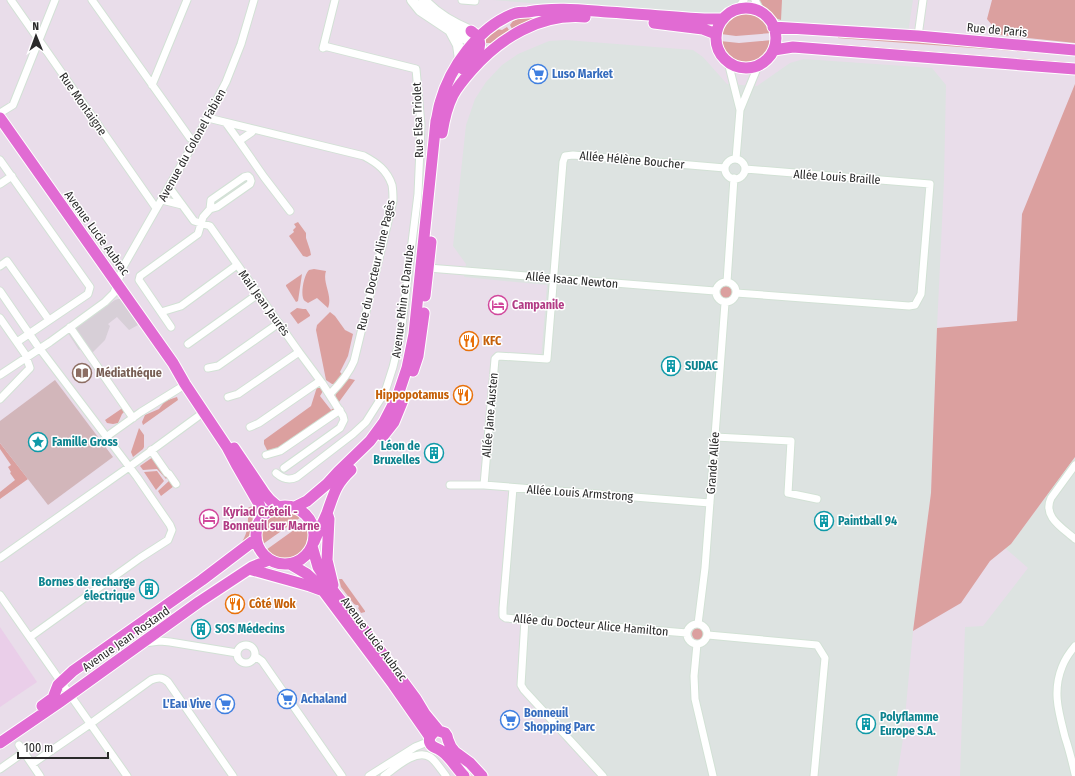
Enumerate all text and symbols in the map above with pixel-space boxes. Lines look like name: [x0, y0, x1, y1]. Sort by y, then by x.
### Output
north arrow: [16, 16, 56, 56]
text: N: [32, 20, 39, 33]
street label: Rue de Paris: [966, 20, 1028, 40]
supermarket icon: Luso Market: [527, 63, 549, 85]
place label: Luso Market: [552, 67, 614, 81]
street label: Rue Montaigne: [56, 70, 110, 138]
street label: Rue Elsa Triolet: [410, 82, 426, 158]
street label: Avenue du Colonel Fabien: [155, 86, 229, 204]
street label: Allée Hélène Boucher: [579, 148, 686, 172]
street label: Allée Louis Braille: [793, 167, 881, 187]
street label: Avenue Lucie Aubrac: [62, 188, 132, 278]
street label: Rue du Docteur Aline Pagès: [354, 198, 398, 332]
street label: Avenue Rhin et Danube: [389, 243, 417, 359]
street label: Mail Jean Jaurès: [235, 267, 293, 339]
street label: Allée Isaac Newton: [525, 269, 619, 291]
hotel icon: Campanile: [487, 294, 509, 316]
place label: Campanile: [512, 298, 564, 312]
restaurant icon: KFC: [458, 330, 480, 352]
place label: KFC: [483, 334, 502, 348]
building icon: SUDAC: [660, 355, 682, 377]
place label: SUDAC: [685, 359, 719, 373]
library icon: Médiathéque: [71, 362, 93, 384]
place label: Médiathéque: [96, 366, 162, 380]
street label: Allée Jane Austen: [479, 372, 501, 458]
restaurant icon: Hippopotamus: [452, 384, 474, 406]
place label: Hippopotamus: [376, 388, 450, 402]
place icon: Famille Gross: [27, 431, 49, 453]
street label: Grande Allée: [704, 431, 722, 495]
place label: Famille Gross: [52, 435, 119, 449]
place label: Léon de Bruxelles: [373, 439, 421, 467]
building icon: Léon de Bruxelles: [423, 442, 445, 464]
street label: Allée Louis Armstrong: [526, 482, 634, 504]
place label: Kyriad Créteil - Bonneuil sur Marne: [223, 505, 320, 533]
hotel icon: Kyriad Créteil - Bonneuil sur Marne: [198, 508, 220, 530]
building icon: Paintball 94: [813, 510, 835, 532]
place label: Paintball 94: [838, 514, 897, 528]
place label: Bornes de recharge électrique: [39, 575, 135, 603]
building icon: Bornes de recharge électrique: [138, 578, 160, 600]
restaurant icon: Côté Wok: [224, 593, 246, 615]
street label: Avenue Lucie Aubrac: [338, 594, 410, 684]
place label: Côté Wok: [249, 597, 297, 611]
street label: Avenue Jean Rostand: [80, 604, 172, 674]
street label: Allée du Docteur Alice Hamilton: [513, 611, 669, 639]
building icon: SOS Médecins: [190, 618, 212, 640]
place label: SOS Médecins: [215, 622, 285, 636]
supermarket icon: Achaland: [276, 688, 298, 710]
place label: Achaland: [300, 692, 347, 706]
supermarket icon: L'Eau Vive: [214, 693, 236, 715]
place label: L'Eau Vive: [163, 697, 211, 711]
place label: Bonneuil Shopping Parc: [524, 706, 596, 734]
supermarket icon: Bonneuil Shopping Parc: [499, 709, 521, 731]
place label: Polyflamme Europe S.A.: [880, 710, 939, 738]
building icon: Polyflamme Europe S.A.: [855, 713, 877, 735]
scale bar: [18, 734, 108, 760]
text: 100 m: [24, 741, 53, 755]

